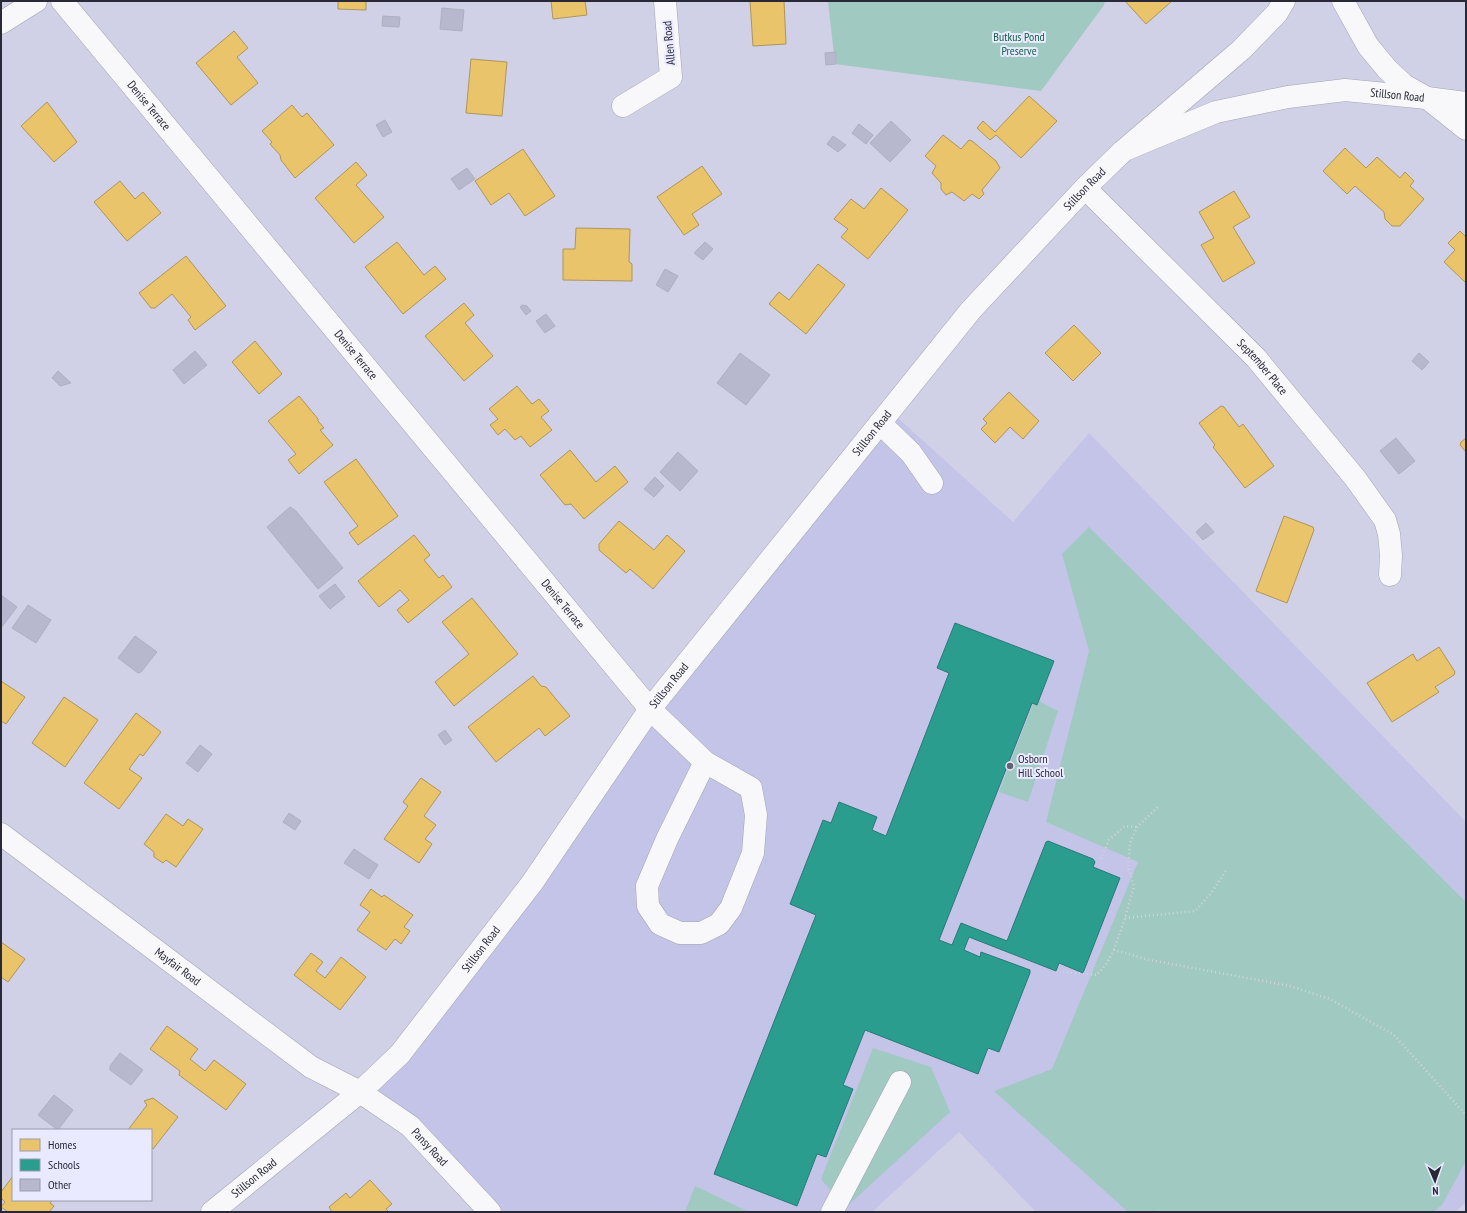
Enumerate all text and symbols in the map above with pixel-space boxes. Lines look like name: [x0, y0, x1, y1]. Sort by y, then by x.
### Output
street label: Allen Road: [659, 20, 678, 66]
park label: Butkus Pond Preserve: [993, 29, 1045, 58]
street label: Denise Terrace: [124, 77, 174, 133]
street label: Stillson Road: [1370, 85, 1425, 105]
street label: Stillson Road: [1060, 164, 1109, 213]
street label: Denise Terrace: [331, 327, 381, 382]
street label: September Place: [1234, 336, 1291, 398]
street label: Stillson Road: [849, 407, 894, 459]
street label: Denise Terrace: [538, 576, 588, 632]
street label: Stillson Road: [646, 659, 691, 711]
place label: Osborn Hill School: [1018, 751, 1063, 780]
marker: Osborn Hill School: [1005, 761, 1015, 771]
street label: Stillson Road: [458, 923, 503, 975]
street label: Mayfair Road: [152, 944, 204, 989]
street label: Pansy Road: [409, 1125, 451, 1169]
legend: [12, 1129, 152, 1201]
text: Homes: [48, 1137, 76, 1152]
street label: Stillson Road: [228, 1155, 279, 1201]
text: Schools: [48, 1157, 80, 1172]
north arrow: [1415, 1161, 1455, 1201]
text: Other: [48, 1177, 72, 1192]
text: N: [1432, 1184, 1439, 1198]

